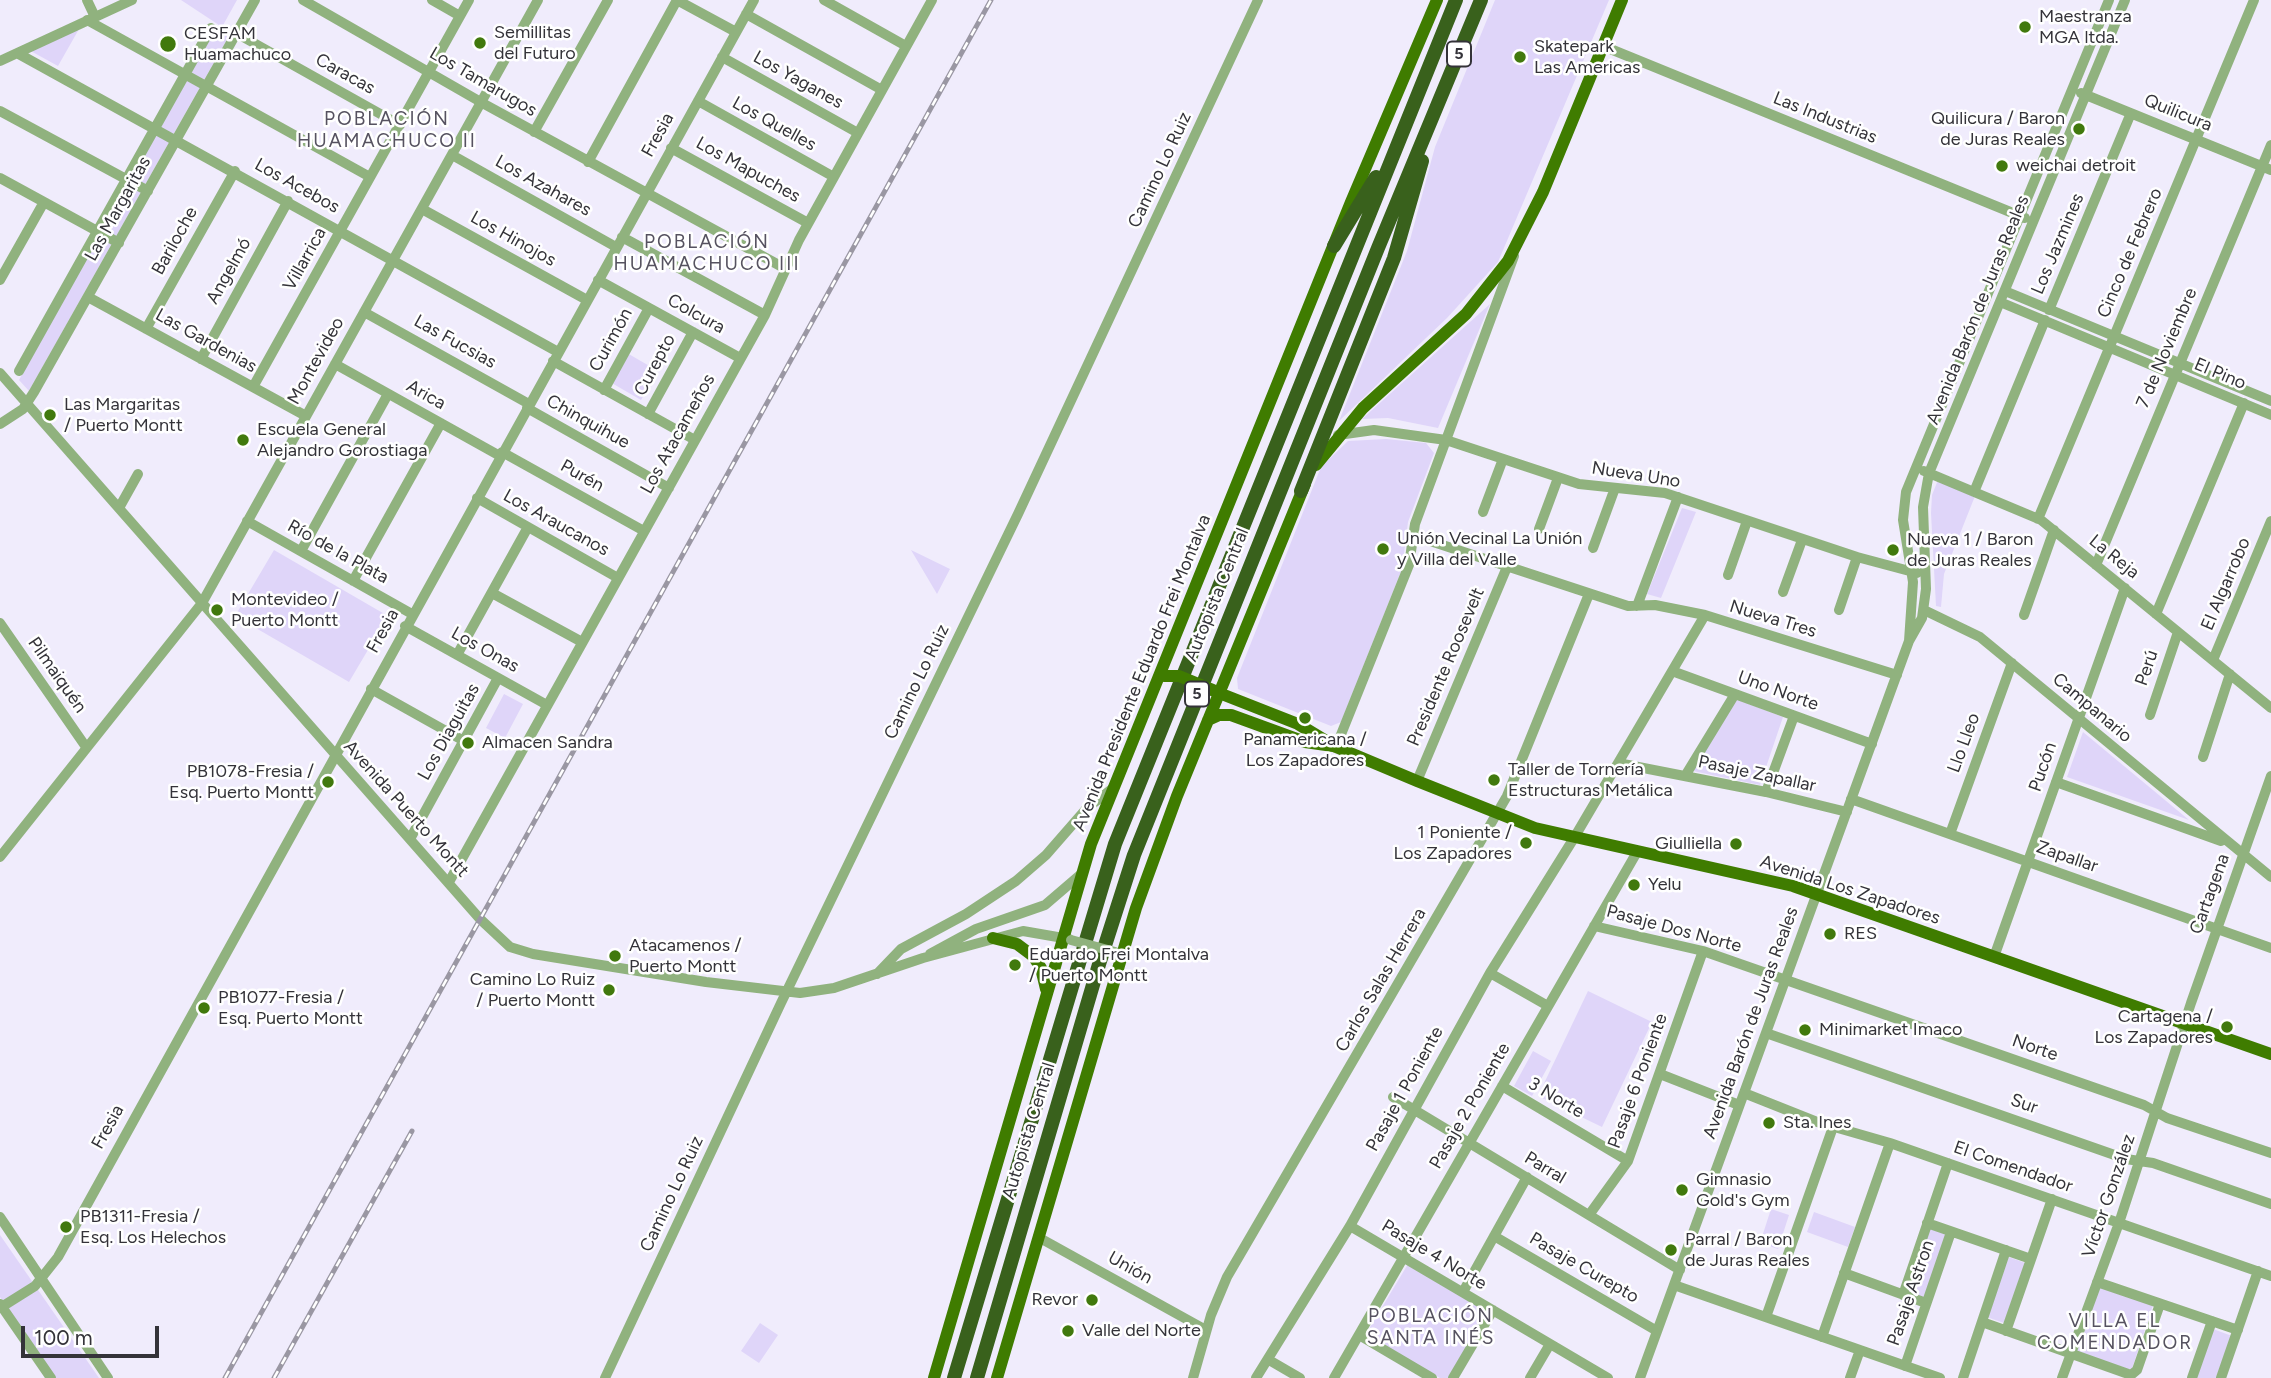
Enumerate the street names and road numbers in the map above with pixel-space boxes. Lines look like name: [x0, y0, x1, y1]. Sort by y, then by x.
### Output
street label: Los Tamarugos: [425, 42, 541, 122]
road number: 5: [1447, 42, 1471, 66]
street label: Los Yaganes: [749, 46, 847, 114]
street label: Caracas: [311, 49, 379, 99]
street label: Las Industrias: [1770, 87, 1880, 149]
street label: Quilicura: [2141, 90, 2215, 136]
street label: Los Quelles: [728, 92, 820, 156]
street label: Fresia: [637, 109, 679, 161]
street label: Camino Lo Ruiz: [1124, 109, 1196, 231]
street label: Los Mapuches: [692, 133, 804, 207]
street label: Los Azahares: [491, 151, 595, 221]
street label: Las Margaritas: [80, 153, 156, 265]
street label: Los Acebos: [251, 154, 343, 218]
street label: Cinco de Febrero: [2093, 185, 2167, 321]
street label: Los Jazmines: [2027, 190, 2089, 298]
street label: Avenida Barón de Juras Reales: [1922, 192, 2034, 428]
street label: Bariloche: [148, 203, 202, 279]
street label: Los Hinojos: [466, 207, 560, 271]
street label: Villarrica: [279, 224, 331, 294]
street label: Angelmó: [202, 234, 256, 308]
street label: 7 de Noviembre: [2132, 285, 2202, 411]
street label: Colcura: [663, 289, 729, 339]
street label: Las Gardenias: [152, 304, 260, 378]
street label: Curimón: [585, 305, 637, 375]
street label: Las Fucsias: [410, 311, 500, 373]
street label: Montevideo: [283, 314, 349, 408]
street label: Curepto: [630, 330, 680, 400]
street label: El Pino: [2191, 353, 2249, 395]
street label: Los Atacameños: [636, 370, 720, 498]
street label: Arica: [403, 376, 449, 414]
street label: Chinquihue: [543, 390, 633, 454]
street label: Purén: [556, 455, 608, 497]
street label: Nueva Uno: [1590, 457, 1682, 493]
street label: Los Araucanos: [499, 485, 613, 561]
street label: Avenida Presidente Eduardo Frei Montalva: [1068, 512, 1216, 834]
street label: Río de la Plata: [284, 515, 392, 589]
street label: Autopista Central: [1180, 525, 1254, 665]
street label: La Reja: [2085, 530, 2143, 584]
street label: El Algarrobo: [2197, 534, 2255, 634]
street label: Presidente Roosevelt: [1403, 584, 1489, 750]
street label: Nueva Tres: [1727, 596, 1819, 642]
street label: Fresia: [362, 605, 404, 657]
street label: Camino Lo Ruiz: [880, 621, 954, 743]
street label: Los Onas: [447, 623, 523, 677]
street label: Pilmaiquén: [23, 633, 91, 717]
street label: Perú: [2131, 647, 2163, 689]
street label: Uno Norte: [1735, 666, 1821, 716]
street label: Campanario: [2048, 668, 2136, 748]
street label: Los Diaguitas: [413, 680, 485, 784]
road number: 5: [1185, 681, 1209, 706]
street label: Llo Lleo: [1943, 710, 1985, 776]
street label: Avenida Puerto Montt: [339, 736, 473, 882]
street label: Pucón: [2025, 740, 2061, 794]
street label: Pasaje Zapallar: [1696, 751, 1818, 797]
street label: Zapallar: [2033, 836, 2101, 878]
street label: Avenida Los Zapadores: [1757, 851, 1943, 929]
street label: Cartagena: [2186, 851, 2234, 937]
street label: Pasaje Dos Norte: [1604, 901, 1744, 957]
street label: Carlos Salas Herrera: [1331, 904, 1431, 1056]
street label: Avenida Barón de Juras Reales: [1699, 904, 1803, 1142]
street label: Pasaje 6 Poniente: [1604, 1011, 1672, 1151]
street label: Pasaje 1 Poniente: [1362, 1023, 1448, 1155]
street label: Norte: [2009, 1030, 2061, 1066]
street label: Pasaje 2 Poniente: [1425, 1039, 1515, 1173]
street label: Autopista Central: [998, 1060, 1060, 1202]
street label: 3 Norte: [1524, 1073, 1588, 1123]
street label: Sur: [2008, 1089, 2040, 1119]
street label: Fresia: [87, 1101, 129, 1153]
street label: Víctor González: [2078, 1132, 2140, 1260]
street label: Camino Lo Ruiz: [636, 1133, 708, 1255]
street label: El Comendador: [1951, 1137, 2075, 1197]
street label: Parral: [1520, 1147, 1570, 1189]
street label: Pasaje 4 Norte: [1378, 1215, 1490, 1295]
street label: Pasaje Curepto: [1525, 1228, 1643, 1308]
street label: Pasaje Astron: [1883, 1237, 1939, 1349]
street label: Unión: [1104, 1247, 1156, 1289]

